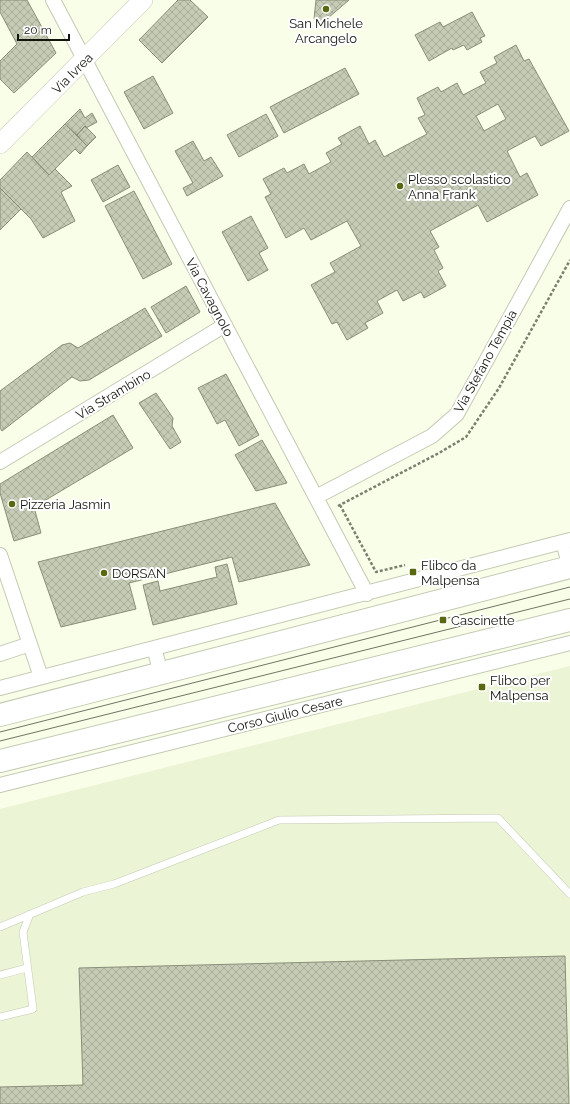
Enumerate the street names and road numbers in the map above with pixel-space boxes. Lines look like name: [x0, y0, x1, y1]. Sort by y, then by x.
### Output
street label: Via Ivrea: [49, 50, 96, 97]
street label: Via Cavagnolo: [183, 256, 237, 339]
street label: Via Stefano Tempia: [451, 307, 520, 415]
street label: Via Strambino: [73, 366, 153, 422]
street label: Corso Giulio Cesare: [226, 693, 344, 736]

